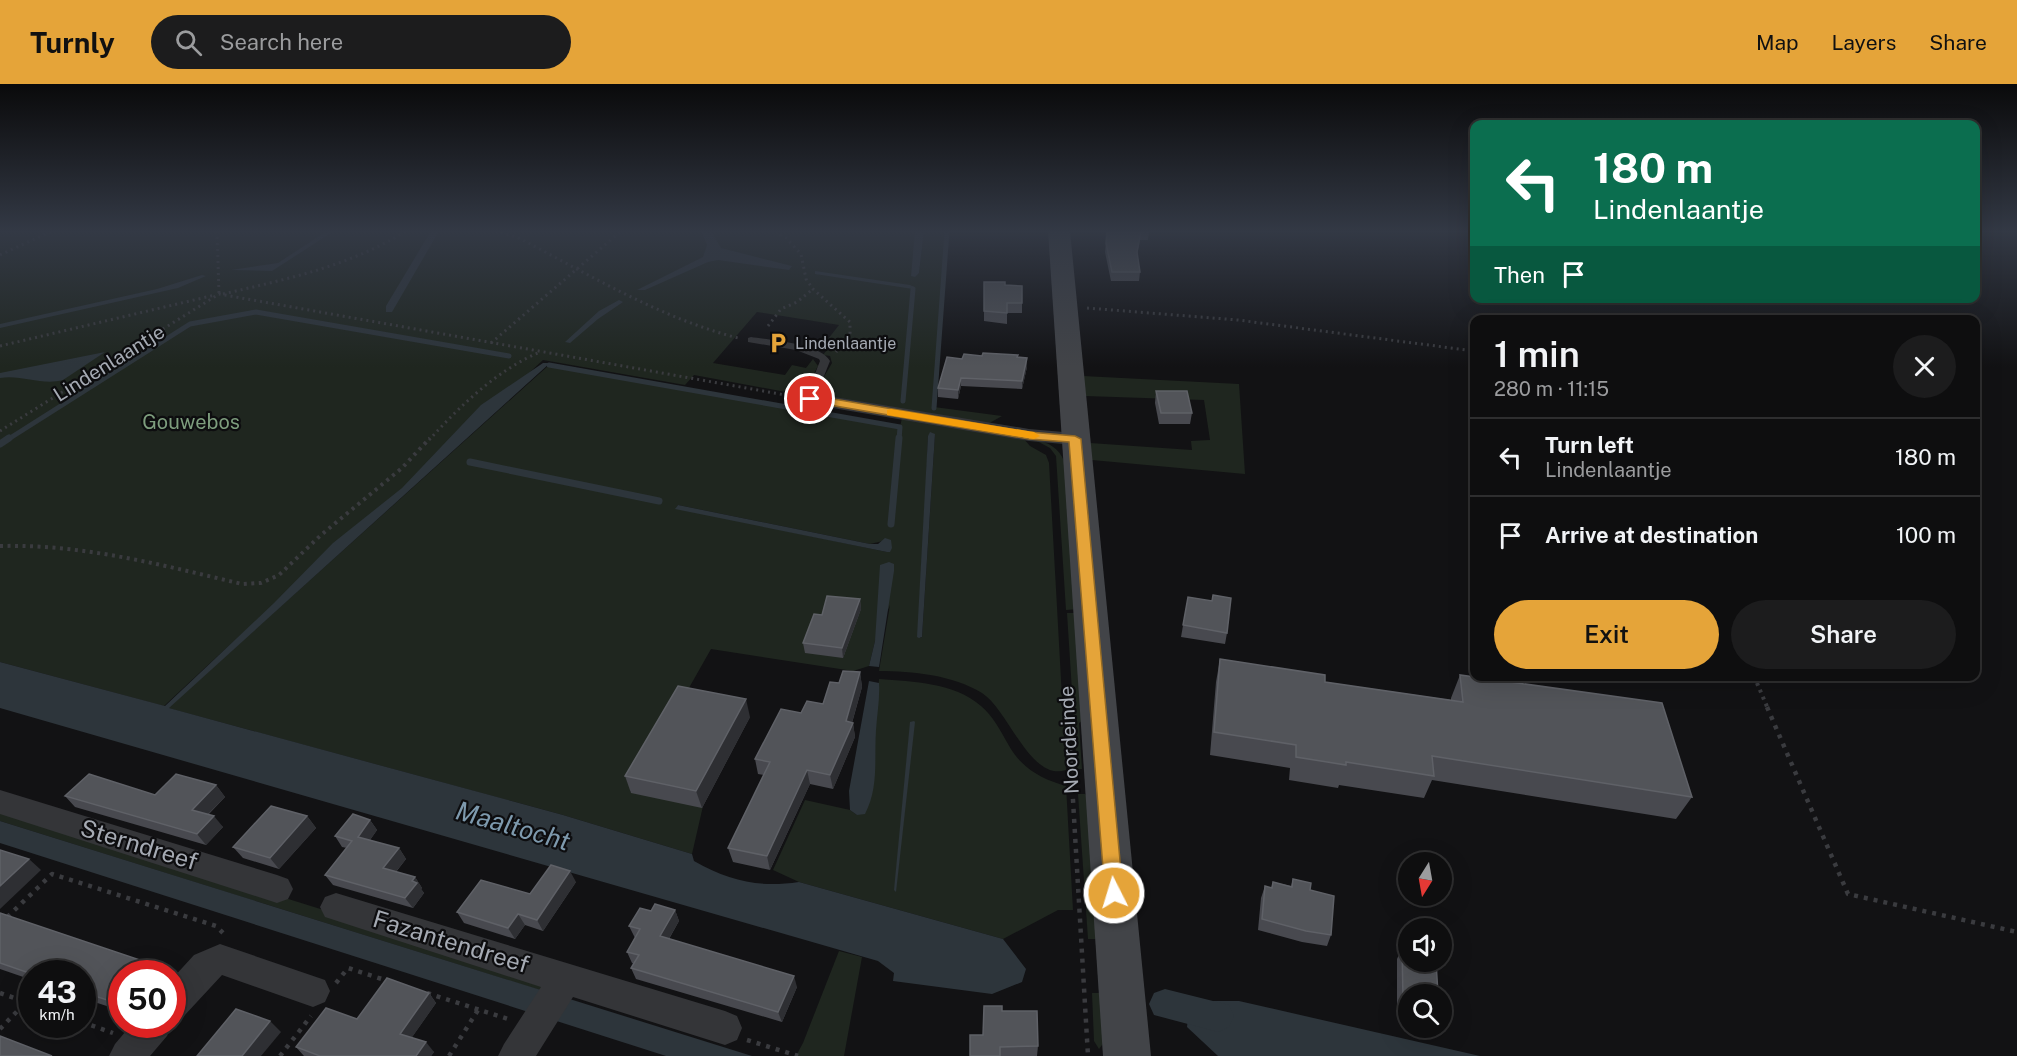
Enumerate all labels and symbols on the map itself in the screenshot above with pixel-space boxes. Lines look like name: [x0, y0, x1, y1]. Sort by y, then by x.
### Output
street label: Lindenlaantje: [49, 319, 169, 407]
parking icon: Lindenlaantje: [766, 331, 790, 355]
place label: Lindenlaantje: [795, 334, 896, 353]
pin: [784, 373, 835, 424]
park label: Gouwebos: [142, 410, 240, 434]
street label: Noordeinde: [1054, 685, 1084, 795]
water label: Maaltocht: [452, 794, 574, 857]
street label: Sterndreef: [77, 813, 201, 875]
north arrow: [1398, 852, 1452, 906]
position arrow: [1082, 861, 1146, 925]
street label: Fazantendreef: [370, 904, 533, 978]
speed limit sign: 50: [108, 960, 186, 1038]

